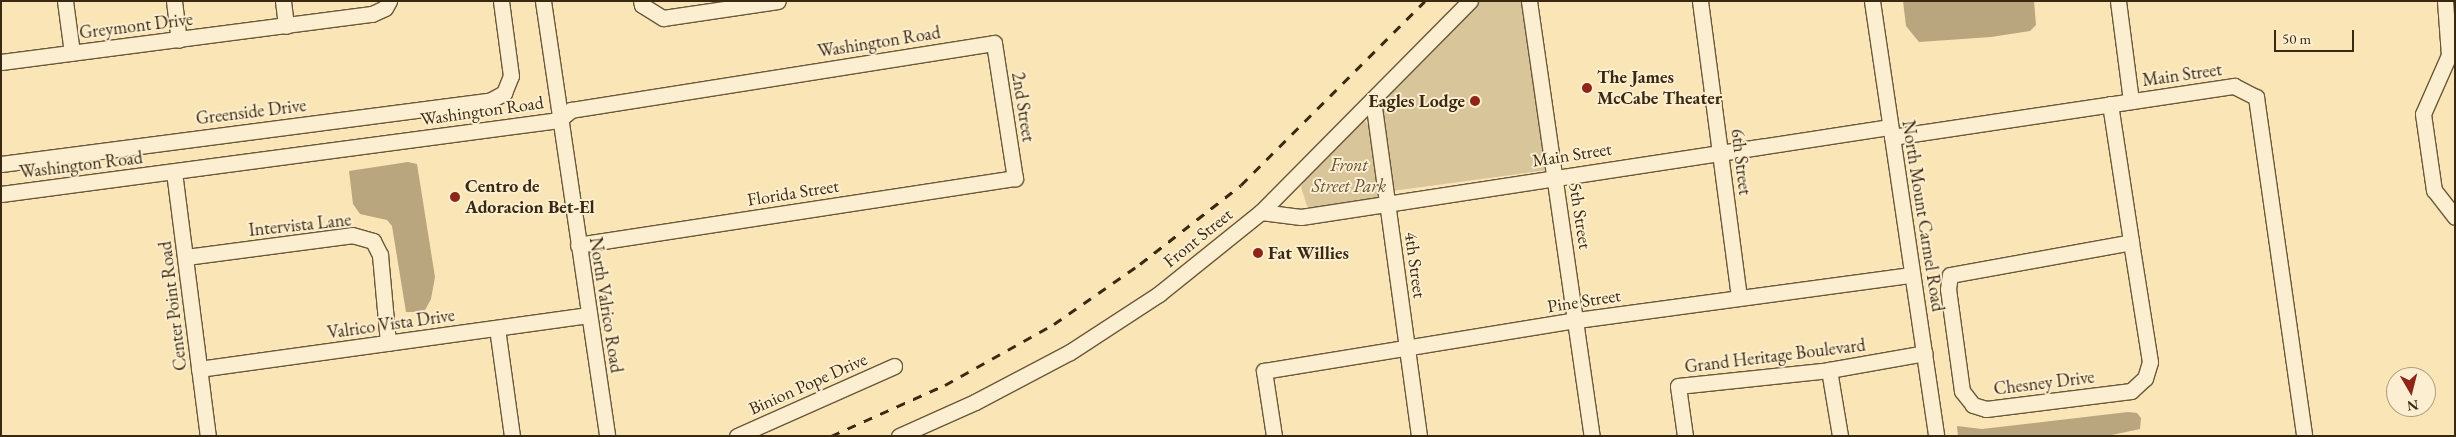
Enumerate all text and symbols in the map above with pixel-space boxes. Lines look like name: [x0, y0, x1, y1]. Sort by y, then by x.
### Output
street label: Greymont Drive: [78, 8, 194, 44]
scale bar: [2276, 20, 2356, 52]
street label: Washington Road: [816, 22, 942, 62]
text: 50 m: [2282, 29, 2311, 48]
street label: Main Street: [2141, 59, 2223, 91]
place label: The James McCabe Theater: [1597, 67, 1722, 110]
street label: 2nd Street: [1007, 71, 1039, 143]
marker: The James McCabe Theater: [1581, 82, 1593, 94]
place label: Eagles Lodge: [1369, 90, 1465, 112]
street label: Washington Road: [419, 92, 545, 130]
street label: Greenside Drive: [195, 95, 307, 129]
marker: Eagles Lodge: [1469, 95, 1481, 107]
street label: North Mount Carmel Road: [1897, 119, 1949, 313]
street label: 6th Street: [1726, 128, 1756, 196]
street label: Main Street: [1531, 138, 1613, 172]
street label: Washington Road: [18, 147, 144, 183]
park label: Front Street Park: [1312, 155, 1386, 198]
street label: Florida Street: [746, 175, 840, 211]
place label: Centro de Adoracion Bet-El: [465, 176, 595, 218]
street label: 5th Street: [1564, 181, 1596, 251]
marker: Centro de Adoracion Bet-El: [449, 191, 461, 203]
street label: Front Street: [1159, 204, 1237, 272]
street label: Intervista Lane: [248, 209, 352, 241]
street label: 4th Street: [1400, 230, 1430, 300]
street label: North Valrico Road: [585, 236, 627, 374]
street label: Center Point Road: [154, 240, 192, 372]
place label: Fat Willies: [1268, 242, 1349, 264]
marker: Fat Willies: [1252, 247, 1264, 259]
street label: Pine Street: [1546, 285, 1622, 317]
street label: Valrico Vista Drive: [326, 304, 456, 344]
street label: Grand Heritage Boulevard: [1683, 334, 1867, 378]
street label: Binion Pope Drive: [745, 348, 871, 420]
street label: Chesney Drive: [1992, 366, 2096, 400]
north arrow: [2386, 367, 2436, 417]
text: N: [2406, 396, 2420, 416]

